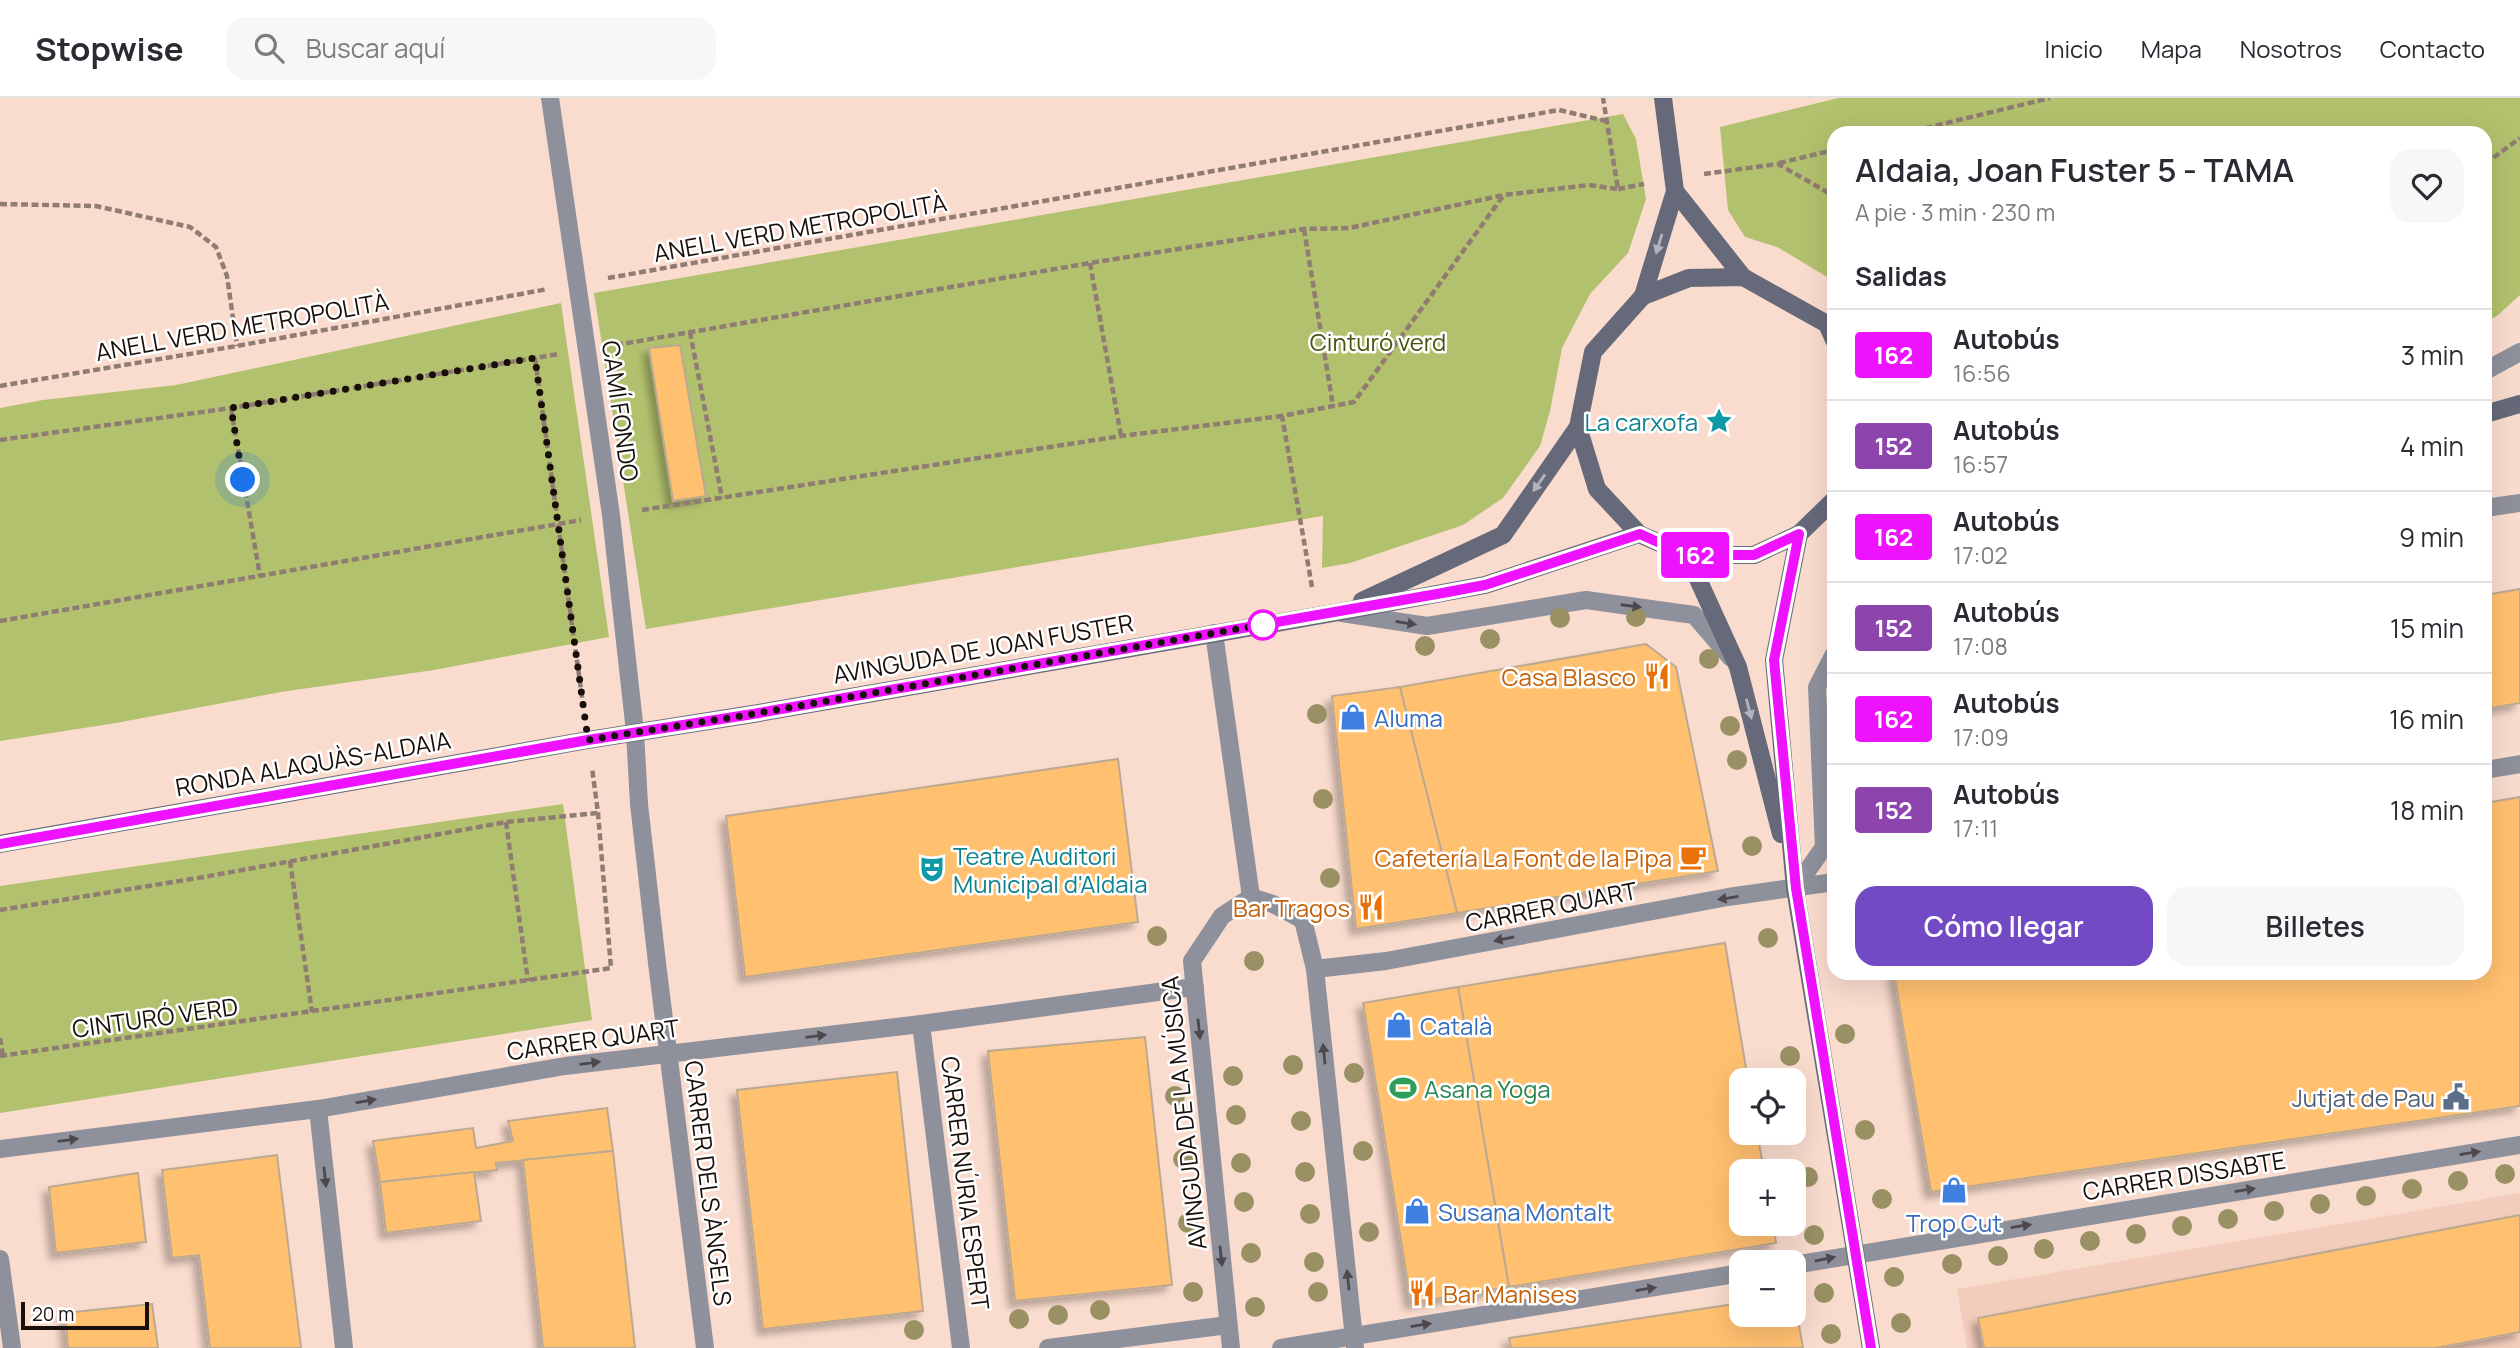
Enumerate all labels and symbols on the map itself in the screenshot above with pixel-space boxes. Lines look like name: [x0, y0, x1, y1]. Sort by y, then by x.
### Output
street label: ANELL VERD METROPOLITÀ: [651, 185, 949, 269]
one-way arrow: [1654, 233, 1664, 254]
street label: ANELL VERD METROPOLITÀ: [93, 284, 391, 368]
park label: Cinturó verd: [1310, 325, 1446, 358]
street label: CAMÍ FONDO: [595, 338, 647, 484]
place label: La carxofa: [1585, 405, 1698, 438]
place icon: La carxofa: [1704, 406, 1734, 436]
your location: [225, 462, 260, 497]
one-way arrow: [1532, 474, 1546, 492]
line badge: 162: [1655, 532, 1735, 578]
one-way arrow: [1620, 601, 1642, 612]
street label: AVINGUDA DE JOAN FUSTER: [830, 605, 1136, 691]
unlabelled marker: [1248, 610, 1278, 640]
one-way arrow: [1395, 618, 1417, 629]
place label: Casa Blasco: [1501, 660, 1636, 693]
restaurant icon: Casa Blasco: [1642, 661, 1672, 691]
one-way arrow: [1744, 698, 1755, 720]
place label: Aluma: [1374, 701, 1443, 734]
shop icon: Aluma: [1338, 702, 1368, 732]
street label: RONDA ALAQUÀS-ALDAIA: [173, 723, 453, 803]
place label: Teatre Auditori Municipal d'Aldaia: [953, 839, 1148, 900]
place label: Cafetería La Font de la Pipa: [1374, 841, 1672, 874]
cafe icon: Cafetería La Font de la Pipa: [1678, 842, 1708, 872]
theatre icon: Teatre Auditori Municipal d'Aldaia: [917, 854, 947, 884]
street label: CARRER QUART: [1462, 873, 1640, 939]
place label: Bar Tragos: [1233, 891, 1350, 924]
restaurant icon: Bar Tragos: [1356, 892, 1386, 922]
one-way arrow: [1717, 893, 1739, 904]
one-way arrow: [1493, 934, 1515, 945]
street label: AVINGUDA DE LA MÚSICA: [1152, 975, 1214, 1251]
street label: CINTURÓ VERD: [70, 989, 240, 1045]
place label: Català: [1420, 1009, 1492, 1042]
street label: CARRER QUART: [505, 1010, 682, 1067]
shop icon: Català: [1384, 1010, 1414, 1040]
one-way arrow: [1194, 1018, 1205, 1040]
one-way arrow: [805, 1030, 827, 1041]
one-way arrow: [1318, 1043, 1329, 1065]
street label: CARRER NÚRIA ESPERT: [934, 1054, 998, 1312]
one-way arrow: [579, 1057, 601, 1068]
street label: CARRER DELS ÀNGELS: [678, 1059, 740, 1307]
place label: Asana Yoga: [1424, 1072, 1551, 1105]
sports icon: Asana Yoga: [1388, 1073, 1418, 1103]
place label: Jutjat de Pau: [2292, 1081, 2435, 1114]
public building icon: Jutjat de Pau: [2441, 1082, 2471, 1112]
one-way arrow: [355, 1095, 377, 1106]
one-way arrow: [57, 1134, 79, 1145]
street label: CARRER DISSABTE: [2080, 1143, 2288, 1207]
one-way arrow: [2459, 1147, 2481, 1158]
one-way arrow: [320, 1166, 331, 1188]
shop icon: Trop Cut: [1939, 1175, 1969, 1205]
one-way arrow: [2234, 1184, 2256, 1195]
place label: Susana Montalt: [1438, 1195, 1612, 1228]
shop icon: Susana Montalt: [1402, 1196, 1432, 1226]
place label: Trop Cut: [1906, 1206, 2002, 1239]
one-way arrow: [2010, 1220, 2032, 1231]
one-way arrow: [1216, 1245, 1227, 1267]
one-way arrow: [1814, 1253, 1836, 1264]
one-way arrow: [1342, 1269, 1353, 1291]
place label: Bar Manises: [1443, 1277, 1577, 1310]
restaurant icon: Bar Manises: [1407, 1278, 1437, 1308]
one-way arrow: [1635, 1283, 1657, 1294]
scale bar: [21, 1299, 149, 1331]
one-way arrow: [1411, 1319, 1433, 1330]

